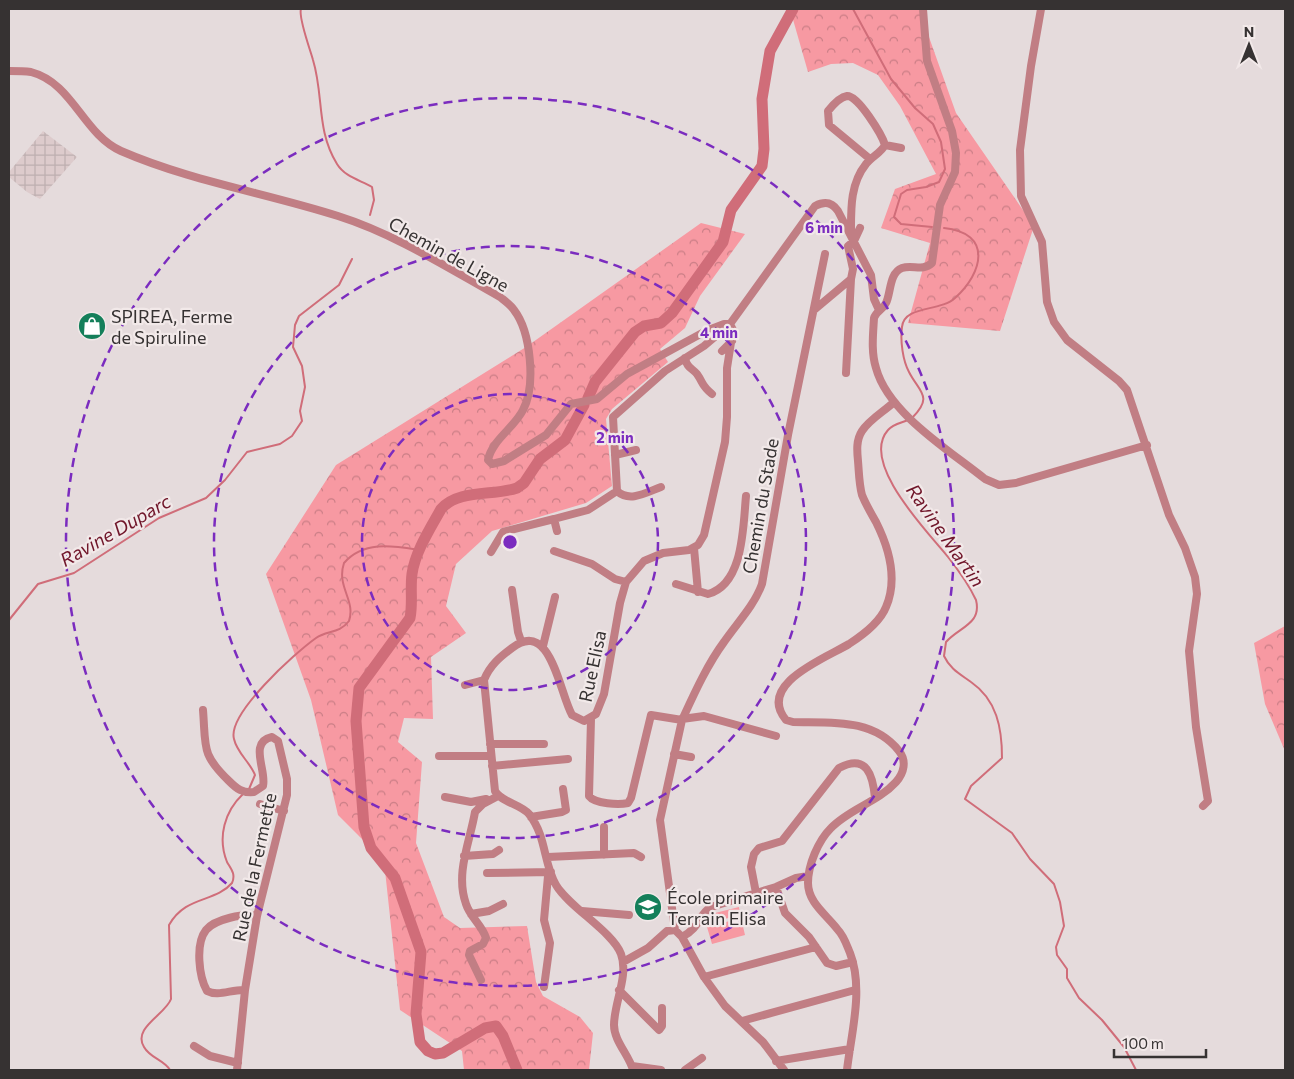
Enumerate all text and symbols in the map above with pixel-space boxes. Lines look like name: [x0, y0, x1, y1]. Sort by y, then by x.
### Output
north arrow: [1224, 20, 1274, 70]
text: N: [1244, 23, 1254, 40]
street label: Chemin de Ligne: [385, 212, 513, 296]
text: 6 min: [805, 218, 843, 236]
place label: SPIREA, Ferme de Spiruline: [111, 305, 232, 348]
shop icon: SPIREA, Ferme de Spiruline: [77, 311, 107, 341]
text: 4 min: [700, 323, 738, 341]
text: 2 min: [596, 428, 634, 446]
street label: Chemin du Stade: [737, 437, 783, 575]
water label: Ravine Martin: [902, 479, 990, 591]
water label: Ravine Duparc: [56, 489, 175, 571]
centre of rings: [501, 533, 519, 551]
street label: Rue Elisa: [574, 628, 610, 704]
street label: Rue de la Fermette: [227, 791, 281, 943]
place label: École primaire Terrain Elisa: [667, 886, 783, 929]
school or university icon: École primaire Terrain Elisa: [633, 892, 663, 922]
scale bar: [1114, 1026, 1206, 1058]
text: 100 m: [1122, 1034, 1164, 1052]

